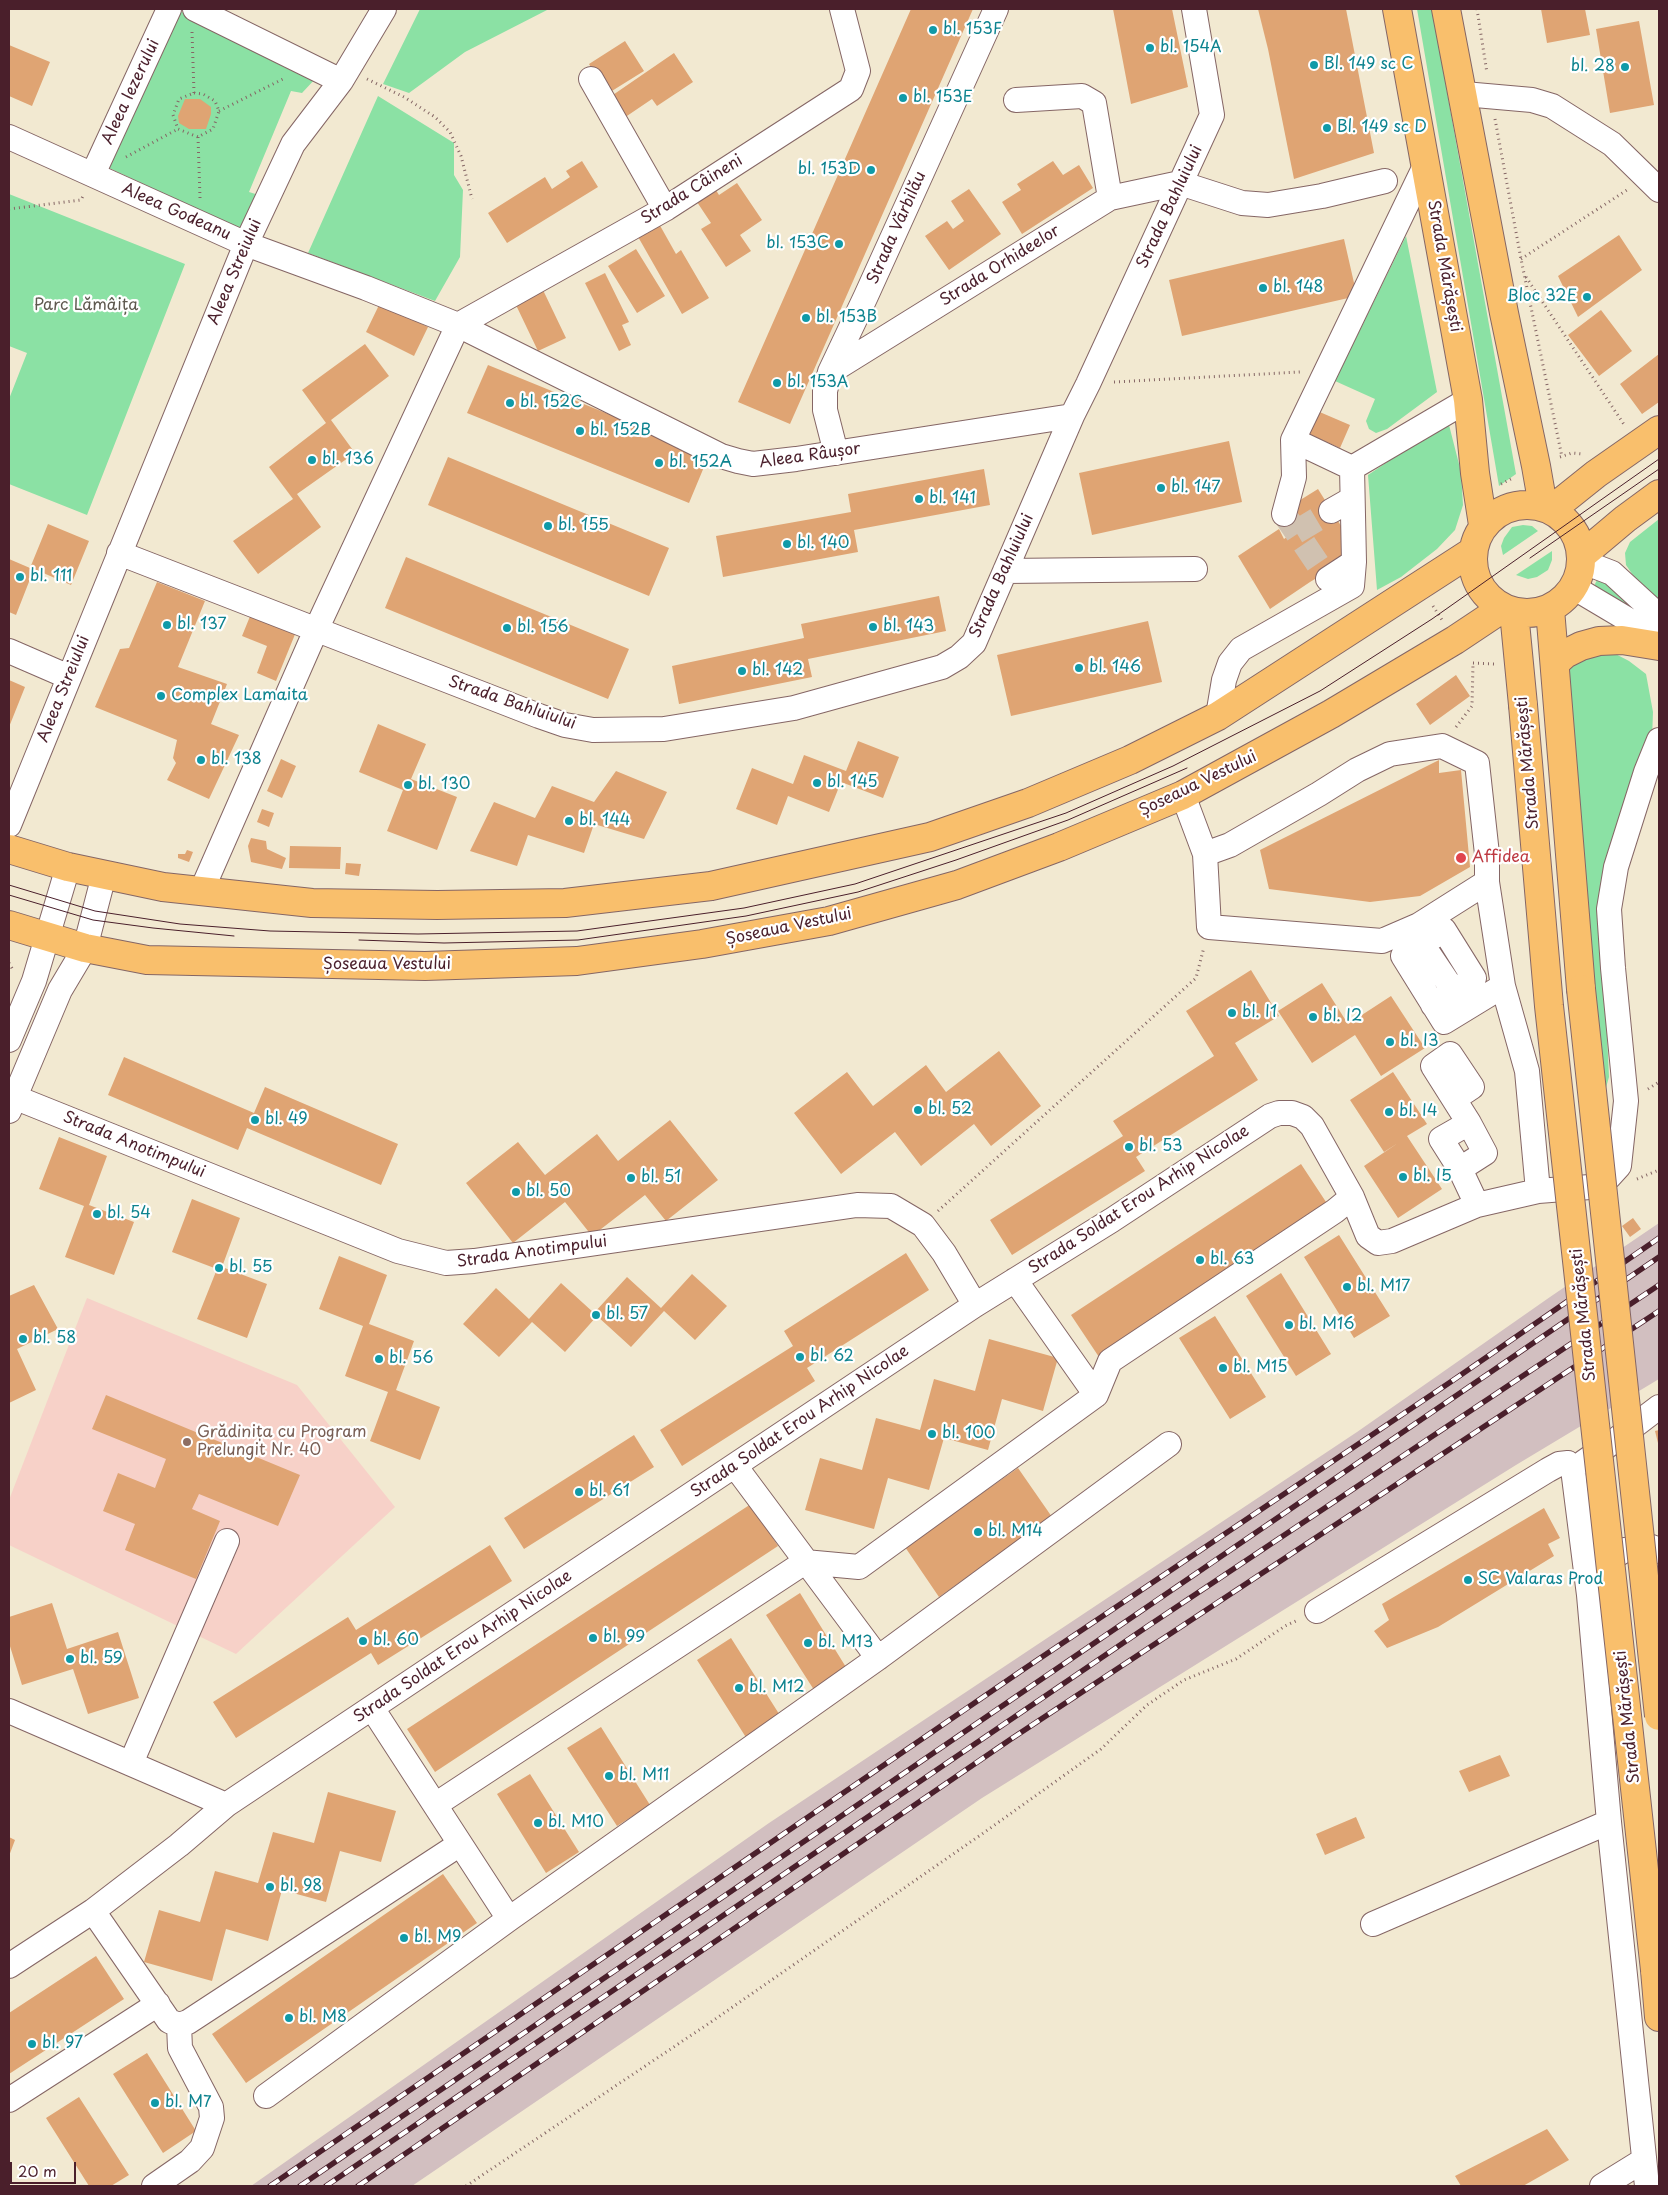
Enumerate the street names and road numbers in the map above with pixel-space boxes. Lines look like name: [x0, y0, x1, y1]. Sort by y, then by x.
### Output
street label: Aleea Iezerului: [98, 36, 164, 148]
street label: Strada Bahluiului: [1133, 142, 1207, 272]
street label: Strada Câineni: [638, 151, 746, 229]
street label: Strada Vărbilău: [863, 169, 931, 287]
street label: Aleea Godeanu: [119, 179, 233, 245]
street label: Strada Mărășești: [1423, 199, 1465, 333]
street label: Aleea Streiului: [204, 216, 266, 328]
street label: Strada Orhideelor: [936, 221, 1064, 311]
street label: Aleea Râușor: [758, 439, 862, 473]
street label: Strada Bahluiului: [966, 511, 1038, 641]
street label: Aleea Streiului: [34, 633, 94, 745]
street label: Strada Bahluiului: [446, 672, 578, 734]
street label: Strada Mărășești: [1513, 696, 1543, 830]
street label: Șoseaua Vestului: [1136, 747, 1260, 821]
street label: Șoseaua Vestului: [724, 904, 854, 950]
street label: Șoseaua Vestului: [323, 955, 451, 975]
street label: Strada Anotimpului: [60, 1108, 208, 1182]
street label: Strada Soldat Erou Arhip Nicolae: [1025, 1121, 1253, 1279]
street label: Strada Anotimpului: [456, 1232, 608, 1272]
street label: Strada Mărășești: [1567, 1248, 1601, 1382]
street label: Strada Soldat Erou Arhip Nicolae: [687, 1342, 913, 1502]
street label: Strada Soldat Erou Arhip Nicolae: [350, 1567, 576, 1727]
street label: Strada Mărășești: [1611, 1650, 1645, 1784]

